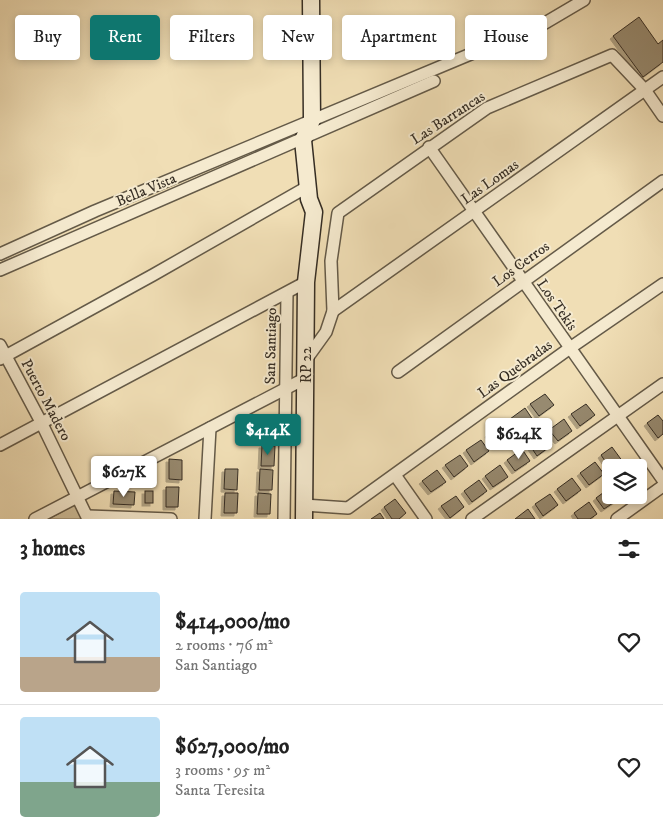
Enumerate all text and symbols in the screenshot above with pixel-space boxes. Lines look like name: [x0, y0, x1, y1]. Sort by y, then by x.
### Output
chip: Buy: [15, 15, 80, 60]
chip: Rent: [90, 15, 160, 60]
chip: Filters: [170, 15, 253, 60]
chip: New: [263, 15, 332, 60]
chip: Apartment: [342, 15, 455, 60]
chip: House: [465, 15, 547, 60]
street label: Las Barrancas: [407, 87, 489, 149]
street label: Las Lomas: [457, 155, 523, 209]
street label: Bella Vista: [113, 169, 180, 211]
street label: Los Cerros: [489, 237, 553, 291]
street label: Los Tekis: [532, 276, 582, 334]
street label: San Santiago: [261, 307, 281, 385]
street label: Las Quebradas: [474, 336, 556, 402]
street label: RP 22: [297, 346, 316, 383]
street label: Puerto Madero: [17, 356, 75, 444]
pin: $414K: [233, 414, 303, 456]
pin: $624K: [484, 418, 554, 460]
text: $414K: [246, 420, 290, 440]
text: $624K: [496, 424, 542, 444]
pin: $627K: [89, 456, 159, 498]
map controls: [602, 459, 647, 504]
button: layers: [602, 459, 647, 504]
text: $627K: [102, 462, 146, 482]
icon: filters: [615, 535, 643, 563]
text: 3 homes: [20, 536, 85, 562]
text: $414,000/mo: [175, 609, 290, 635]
icon: home: [60, 612, 120, 672]
icon: heart: [615, 628, 643, 656]
text: 2 rooms · 76 m²: [175, 635, 273, 655]
text: San Santiago: [175, 655, 257, 675]
text: $627,000/mo: [175, 734, 289, 760]
icon: home: [60, 737, 120, 797]
icon: heart: [615, 753, 643, 781]
text: 3 rooms · 95 m²: [175, 760, 270, 780]
text: Santa Teresita: [175, 780, 265, 800]

